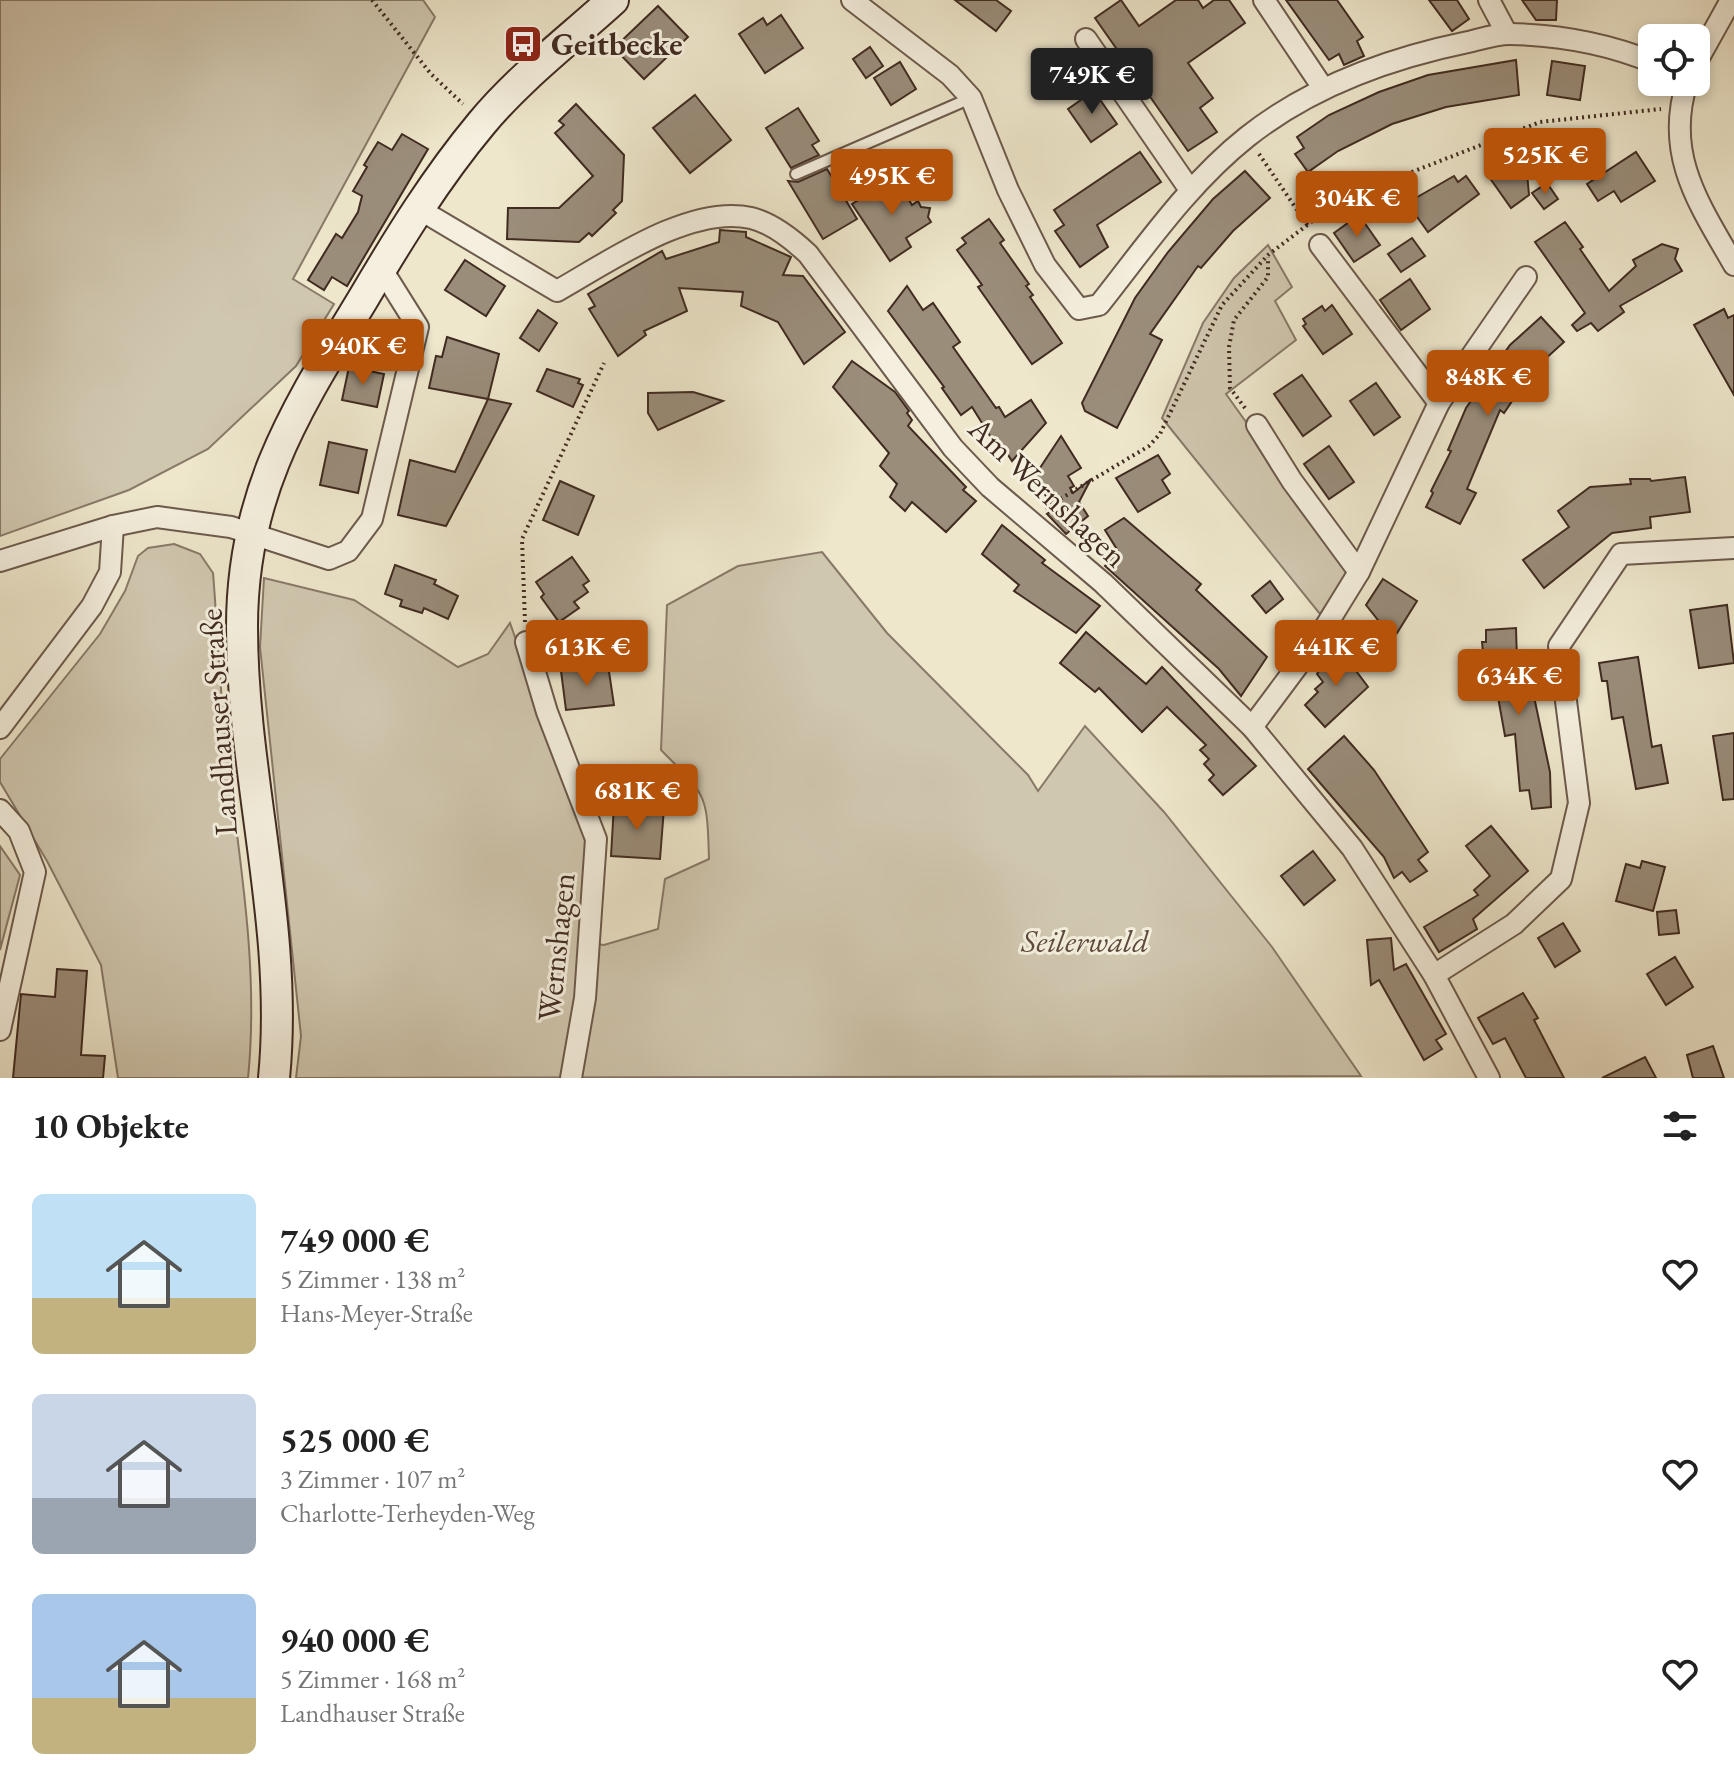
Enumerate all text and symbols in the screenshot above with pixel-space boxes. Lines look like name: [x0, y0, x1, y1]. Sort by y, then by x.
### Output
bus stop icon: Geitbecke: [502, 23, 544, 65]
place label: Geitbecke: [551, 23, 682, 65]
map controls: [1638, 24, 1710, 96]
button: locate: [1638, 24, 1710, 96]
pin: 749K €: [1027, 48, 1157, 116]
text: 749K €: [1049, 57, 1135, 91]
pin: 525K €: [1480, 128, 1610, 196]
text: 525K €: [1502, 137, 1588, 171]
pin: 495K €: [827, 149, 957, 217]
text: 495K €: [849, 158, 935, 192]
pin: 304K €: [1292, 171, 1422, 239]
text: 304K €: [1314, 180, 1400, 214]
pin: 940K €: [298, 319, 428, 387]
text: 940K €: [320, 328, 406, 362]
pin: 848K €: [1423, 350, 1553, 418]
text: 848K €: [1445, 359, 1531, 393]
street label: Am Wernshagen: [959, 407, 1136, 576]
street label: Landhauser Straße: [189, 607, 247, 837]
pin: 613K €: [522, 620, 652, 688]
pin: 441K €: [1271, 620, 1401, 688]
text: 613K €: [544, 629, 630, 663]
text: 441K €: [1293, 629, 1379, 663]
pin: 634K €: [1454, 649, 1584, 717]
text: 634K €: [1476, 658, 1562, 692]
pin: 681K €: [572, 764, 702, 832]
text: 681K €: [594, 773, 680, 807]
street label: Wernshagen: [527, 871, 585, 1023]
park label: Seilerwald: [1020, 920, 1149, 962]
text: 10 Objekte: [32, 1104, 189, 1148]
icon: filters: [1658, 1104, 1702, 1148]
text: 749 000 €: [280, 1218, 429, 1262]
icon: home: [96, 1226, 192, 1322]
icon: heart: [1658, 1252, 1702, 1296]
text: 5 Zimmer · 138 m²: [280, 1262, 465, 1296]
text: Hans-Meyer-Straße: [280, 1296, 473, 1330]
text: 525 000 €: [280, 1418, 429, 1462]
icon: home: [96, 1426, 192, 1522]
icon: heart: [1658, 1452, 1702, 1496]
text: 3 Zimmer · 107 m²: [280, 1462, 465, 1496]
text: Charlotte-Terheyden-Weg: [280, 1496, 535, 1530]
text: 940 000 €: [280, 1618, 429, 1662]
icon: home: [96, 1626, 192, 1722]
icon: heart: [1658, 1652, 1702, 1696]
text: 5 Zimmer · 168 m²: [280, 1662, 465, 1696]
text: Landhauser Straße: [280, 1696, 465, 1730]

